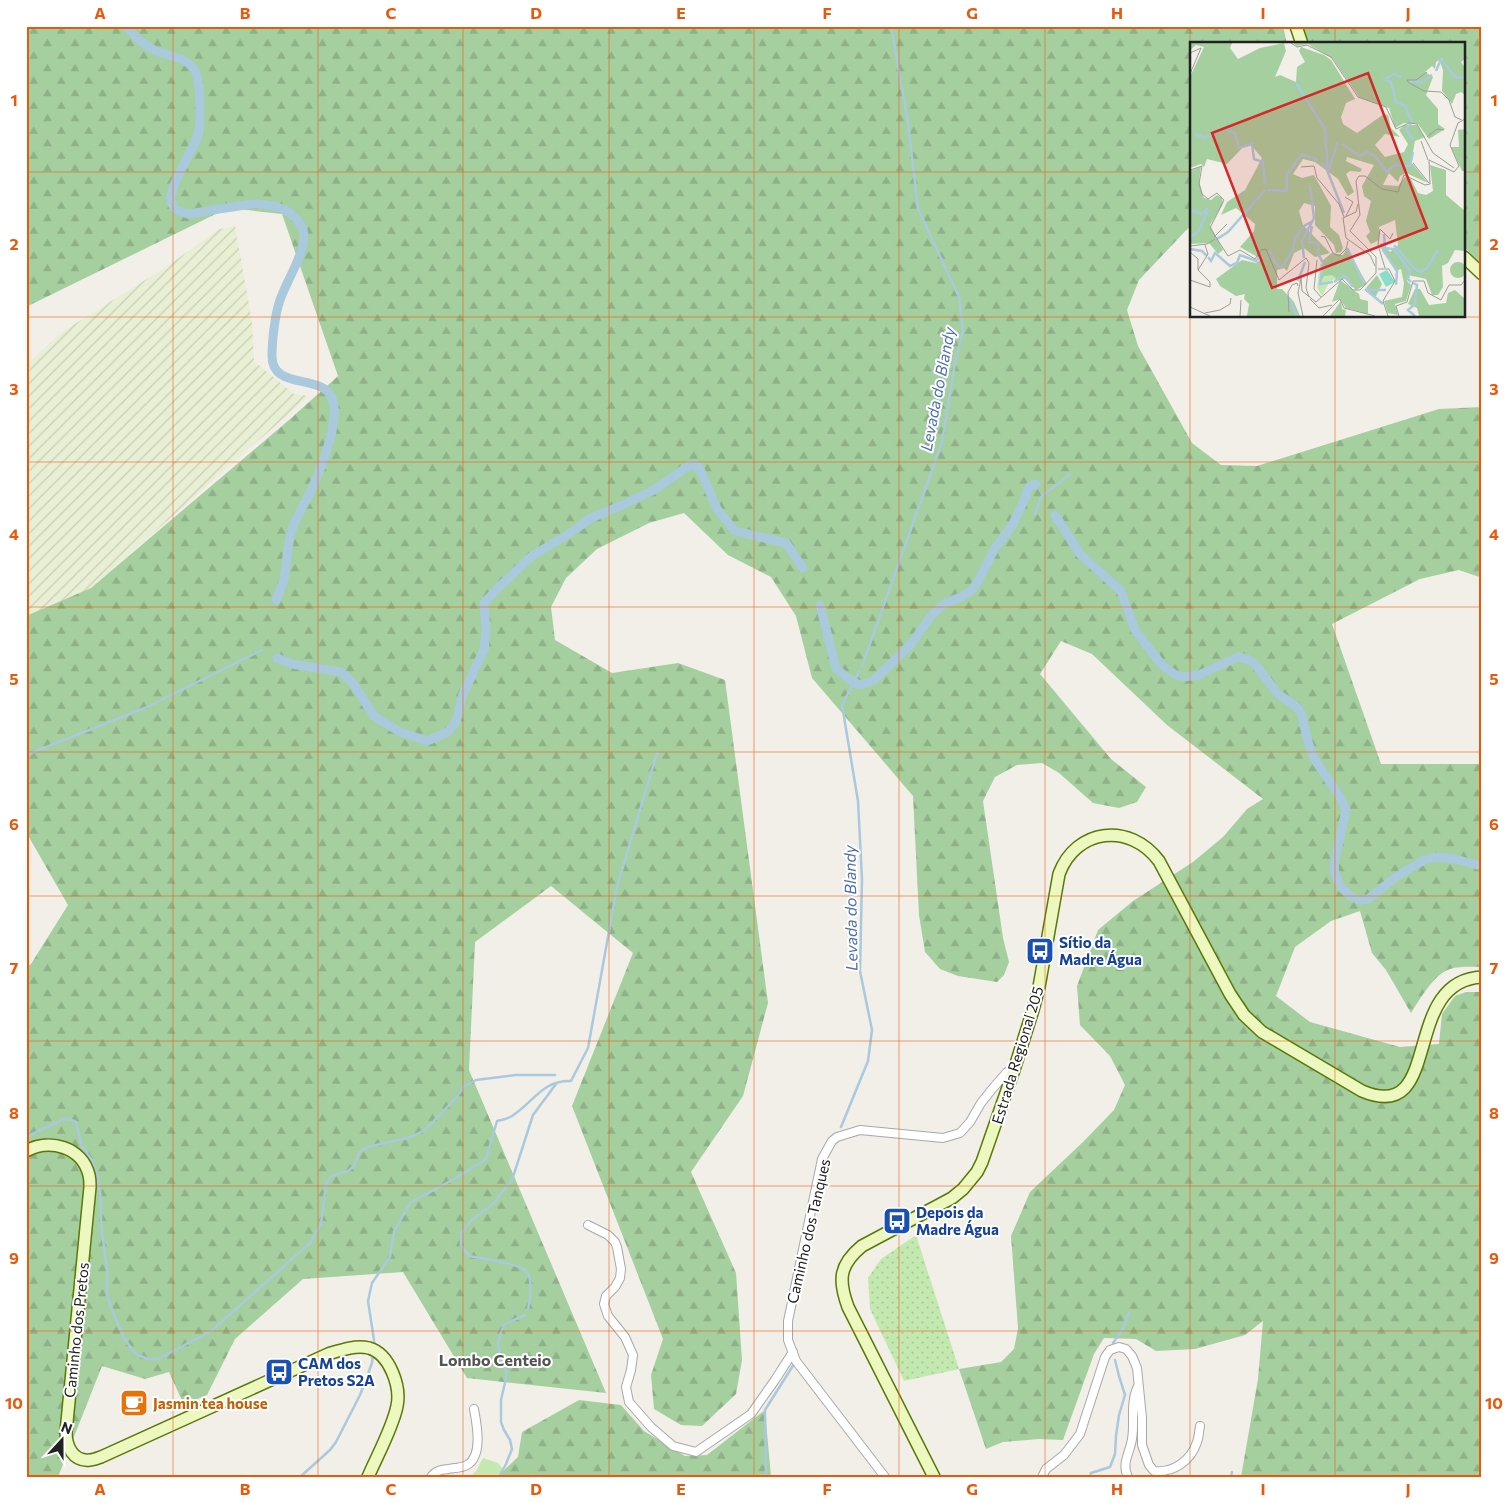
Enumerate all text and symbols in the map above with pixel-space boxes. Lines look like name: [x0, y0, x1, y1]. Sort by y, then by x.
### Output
text: A: [94, 3, 106, 22]
text: B: [240, 3, 251, 22]
text: C: [386, 3, 397, 22]
text: D: [530, 3, 542, 22]
text: E: [676, 3, 686, 22]
text: F: [822, 3, 832, 22]
text: G: [966, 3, 978, 22]
text: H: [1111, 3, 1123, 22]
text: I: [1260, 3, 1266, 22]
text: J: [1405, 3, 1411, 22]
inset map: [1190, 42, 1466, 318]
text: 1: [10, 90, 18, 109]
text: 1: [1490, 90, 1498, 109]
text: 2: [9, 234, 19, 253]
text: 2: [1489, 234, 1499, 253]
water label: Levada do Blandy: [916, 325, 958, 453]
text: 3: [9, 379, 19, 398]
text: 3: [1489, 379, 1499, 398]
text: 4: [9, 524, 19, 543]
text: 4: [1489, 524, 1499, 543]
text: 5: [9, 669, 19, 688]
text: 5: [1489, 669, 1499, 688]
text: 6: [9, 814, 19, 833]
text: 6: [1489, 814, 1499, 833]
water label: Levada do Blandy: [839, 844, 861, 971]
place label: Sítio da Madre Água: [1059, 933, 1142, 968]
bus stop icon: Sítio da Madre Água: [1025, 936, 1055, 966]
text: 7: [10, 958, 19, 977]
text: 7: [1490, 958, 1499, 977]
street label: Estrada Regional 205: [987, 984, 1047, 1126]
text: 8: [9, 1103, 19, 1122]
text: 8: [1489, 1103, 1499, 1122]
street label: Caminho dos Tanques: [783, 1157, 833, 1305]
place label: Depois da Madre Água: [916, 1203, 999, 1238]
bus stop icon: Depois da Madre Água: [882, 1206, 912, 1236]
text: 9: [9, 1248, 19, 1267]
text: 9: [1489, 1248, 1499, 1267]
street label: Caminho dos Pretos: [60, 1261, 92, 1399]
district label: Lombo Centeio: [439, 1350, 552, 1369]
place label: CAM dos Pretos S2A: [298, 1354, 375, 1389]
bus stop icon: CAM dos Pretos S2A: [264, 1357, 294, 1387]
cafe icon: Jasmin tea house: [119, 1388, 149, 1418]
text: 10: [5, 1393, 23, 1412]
text: 10: [1485, 1393, 1503, 1412]
place label: Jasmin tea house: [153, 1394, 268, 1412]
north arrow: [38, 1416, 88, 1466]
text: N: [59, 1418, 75, 1437]
text: A: [94, 1479, 106, 1498]
text: B: [240, 1479, 251, 1498]
text: C: [386, 1479, 397, 1498]
text: D: [530, 1479, 542, 1498]
text: E: [676, 1479, 686, 1498]
text: F: [822, 1479, 832, 1498]
text: G: [966, 1479, 978, 1498]
text: H: [1111, 1479, 1123, 1498]
text: I: [1260, 1479, 1266, 1498]
text: J: [1405, 1479, 1411, 1498]

